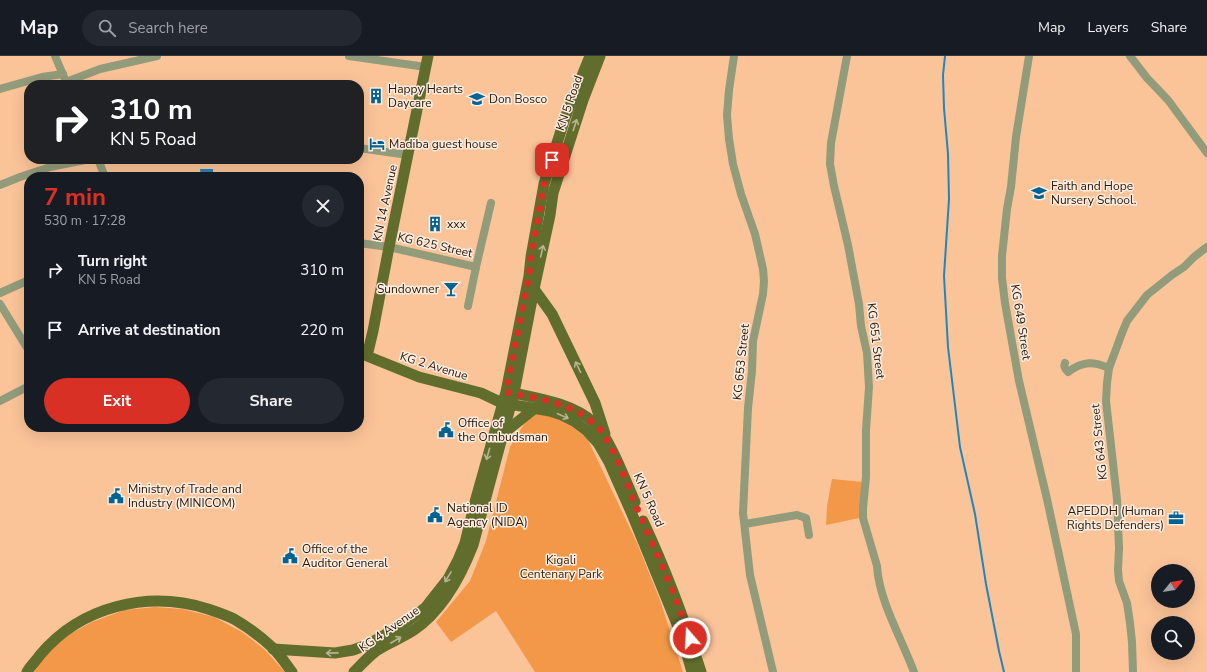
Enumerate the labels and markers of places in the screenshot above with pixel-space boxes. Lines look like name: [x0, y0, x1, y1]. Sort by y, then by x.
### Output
place label: Happy Hearts Daycare: [388, 81, 463, 111]
building icon: Happy Hearts Daycare: [367, 87, 385, 105]
school or university icon: Don Bosco: [468, 90, 486, 108]
place label: Don Bosco: [489, 91, 547, 107]
hotel icon: Madiba guest house: [368, 135, 386, 153]
place label: Madiba guest house: [389, 136, 497, 152]
pin: [535, 143, 569, 177]
place label: Faith and Hope Nursery School.: [1051, 178, 1136, 208]
school or university icon: Faith and Hope Nursery School.: [1030, 184, 1048, 202]
building icon: xxx: [426, 215, 444, 233]
place label: xxx: [447, 216, 467, 232]
bar icon: Sundowner: [442, 280, 460, 298]
place label: Sundowner: [377, 281, 440, 297]
place label: Office of the Ombudsman: [458, 415, 548, 445]
public building icon: Office of the Ombudsman: [437, 421, 455, 439]
place label: Ministry of Trade and Industry (MINICOM): [128, 481, 242, 511]
public building icon: Ministry of Trade and Industry (MINICOM): [107, 487, 125, 505]
place label: National ID Agency (NIDA): [447, 500, 528, 530]
place label: APEDDH (Human Rights Defenders): [1067, 503, 1164, 533]
public building icon: National ID Agency (NIDA): [426, 506, 444, 524]
office icon: APEDDH (Human Rights Defenders): [1167, 509, 1185, 527]
place label: Office of the Auditor General: [302, 541, 388, 571]
public building icon: Office of the Auditor General: [281, 547, 299, 565]

